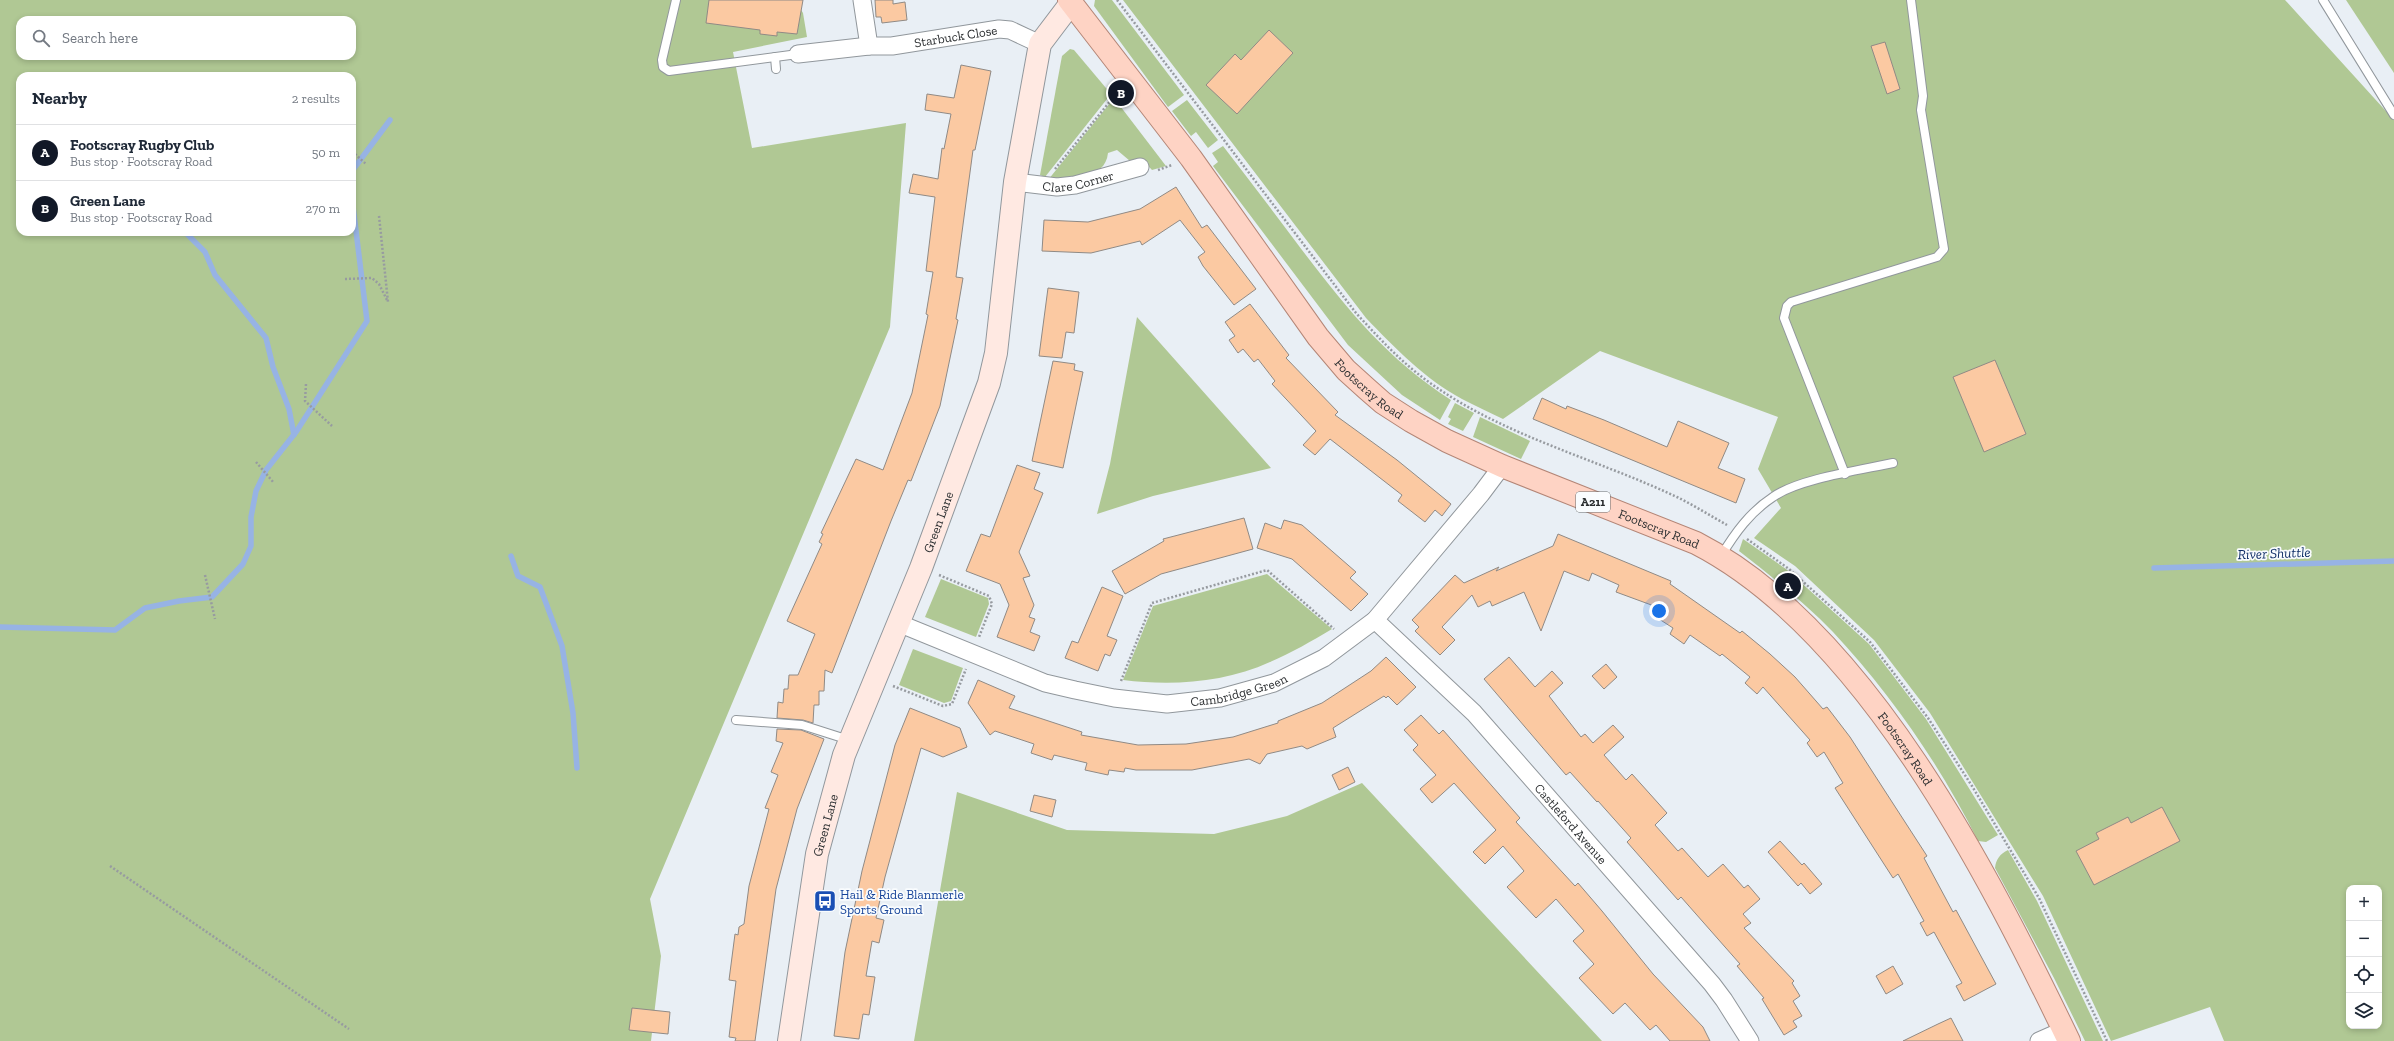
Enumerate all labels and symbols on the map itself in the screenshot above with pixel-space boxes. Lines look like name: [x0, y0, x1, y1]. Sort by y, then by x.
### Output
street label: Starbuck Close: [913, 22, 998, 50]
pin: B: [1108, 78, 1134, 108]
street label: Clare Corner: [1042, 168, 1115, 195]
street label: Footscray Road: [1331, 355, 1406, 422]
street label: Green Lane: [920, 489, 956, 555]
road number: A211: [1576, 492, 1610, 512]
street label: Footscray Road: [1616, 506, 1702, 552]
water label: River Shuttle: [2237, 544, 2311, 563]
pin: A: [1775, 571, 1801, 601]
your location: [1649, 601, 1669, 621]
street label: Cambridge Green: [1190, 670, 1290, 709]
street label: Footscray Road: [1875, 709, 1936, 788]
street label: Castleford Avenue: [1531, 781, 1610, 867]
street label: Green Lane: [810, 792, 841, 858]
place label: Hail & Ride Blanmerle Sports Ground: [840, 887, 964, 917]
bus stop icon: Hail & Ride Blanmerle Sports Ground: [812, 888, 838, 914]

